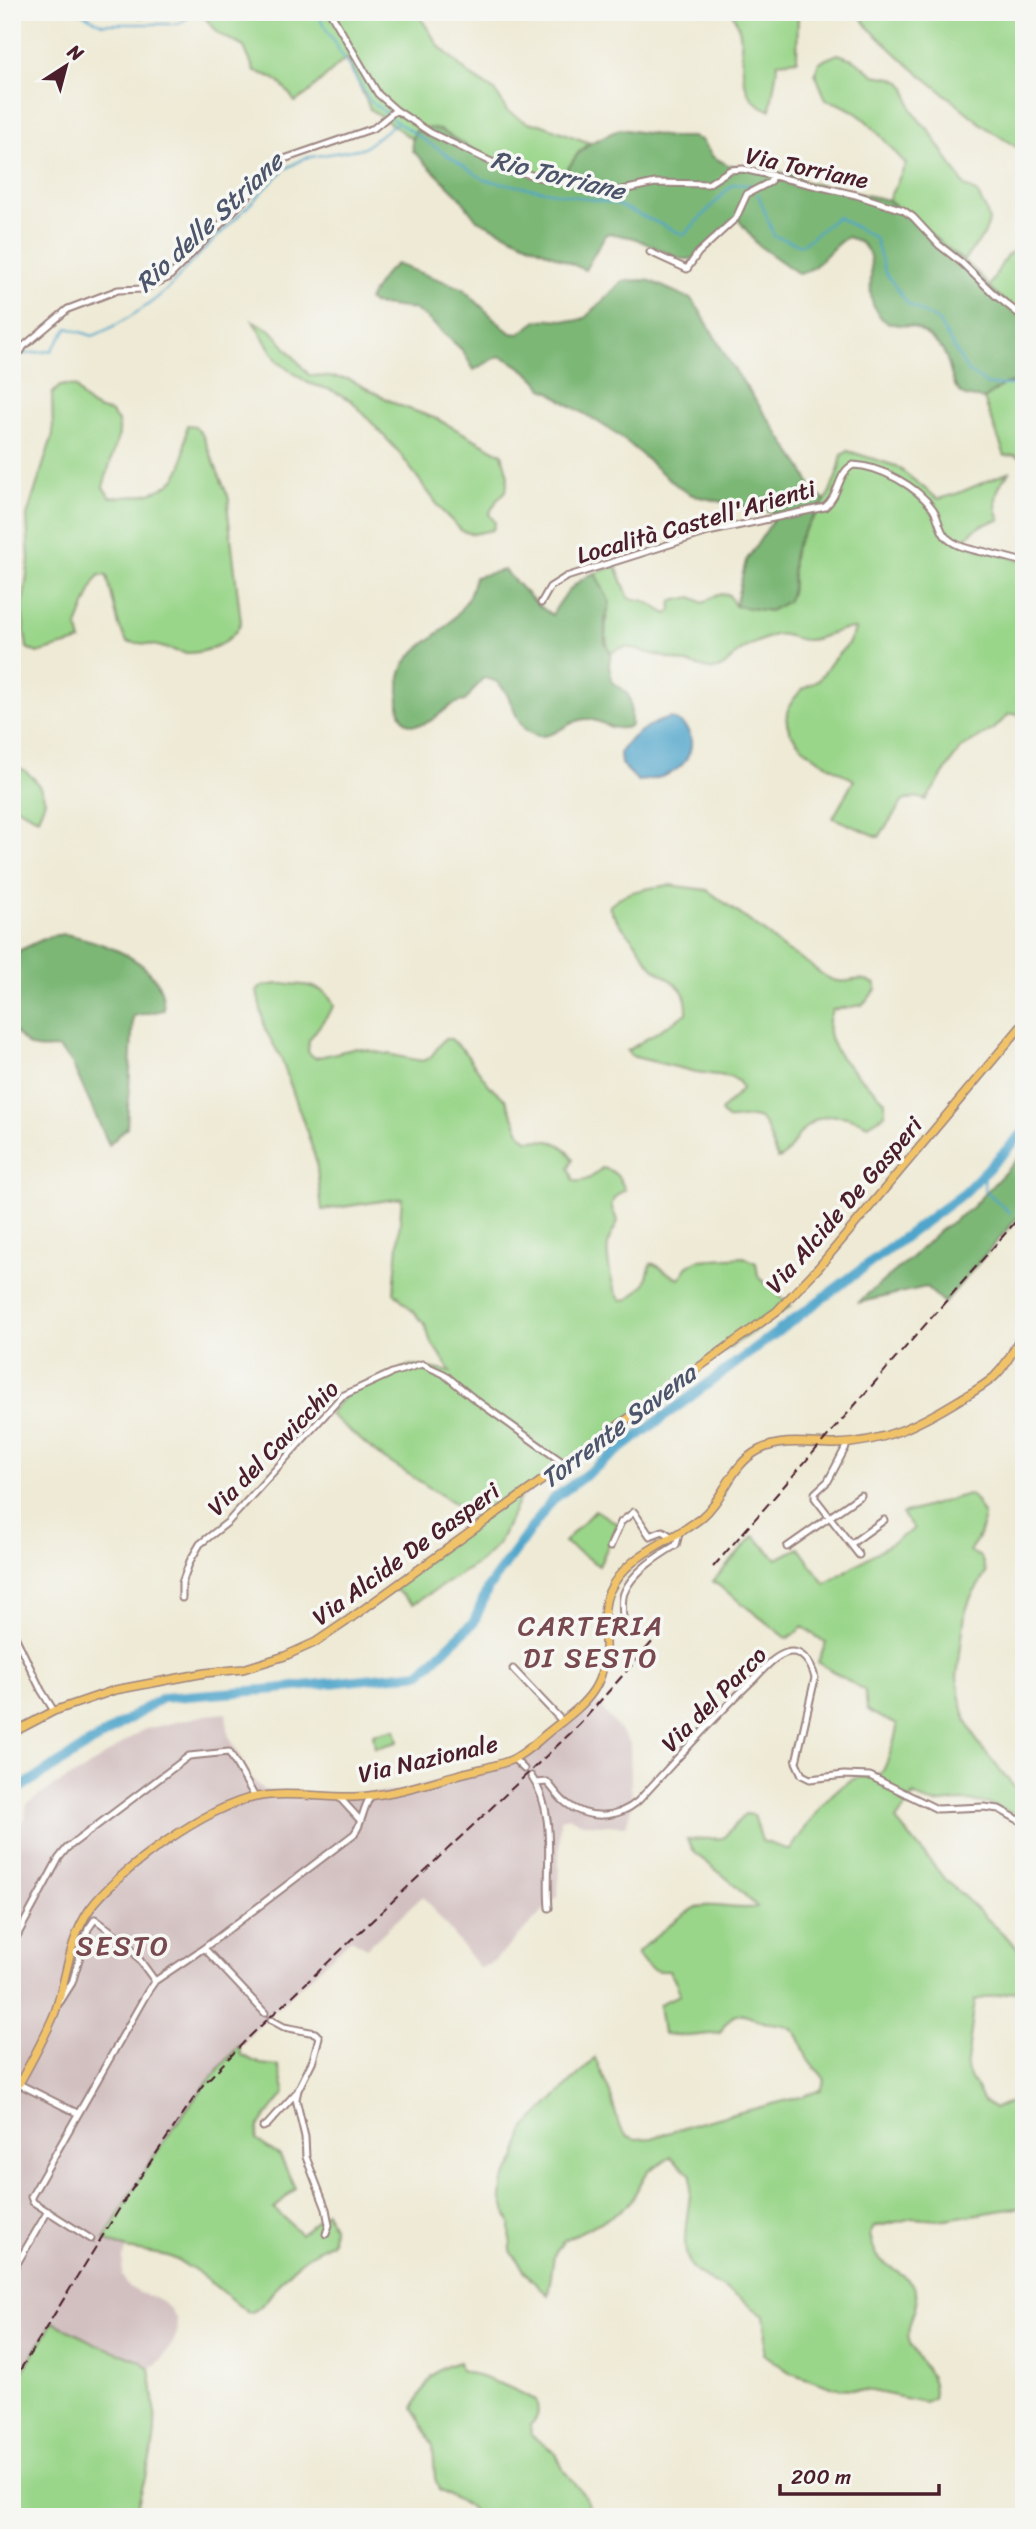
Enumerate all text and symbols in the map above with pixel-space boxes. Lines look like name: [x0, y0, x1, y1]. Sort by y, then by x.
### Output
north arrow: [32, 32, 102, 102]
text: N: [60, 35, 91, 70]
street label: Via Torriane: [742, 135, 873, 202]
water label: Rio Torriane: [487, 136, 632, 214]
water label: Rio delle Striane: [124, 139, 296, 304]
street label: Località Castell'Arienti: [572, 467, 822, 576]
street label: Via Alcide De Gasperi: [755, 1106, 934, 1303]
water label: Torrente Savena: [530, 1350, 709, 1501]
street label: Via del Cavicchio: [197, 1370, 349, 1526]
street label: Via Alcide De Gasperi: [303, 1470, 510, 1637]
district label: CARTERIA DI SESTO: [518, 1601, 664, 1682]
street label: Via del Parco: [651, 1636, 777, 1762]
street label: Via Nazionale: [354, 1723, 502, 1795]
district label: SESTO: [76, 1921, 170, 1970]
scale bar: [780, 2452, 940, 2496]
text: 200 m: [791, 2458, 851, 2496]

